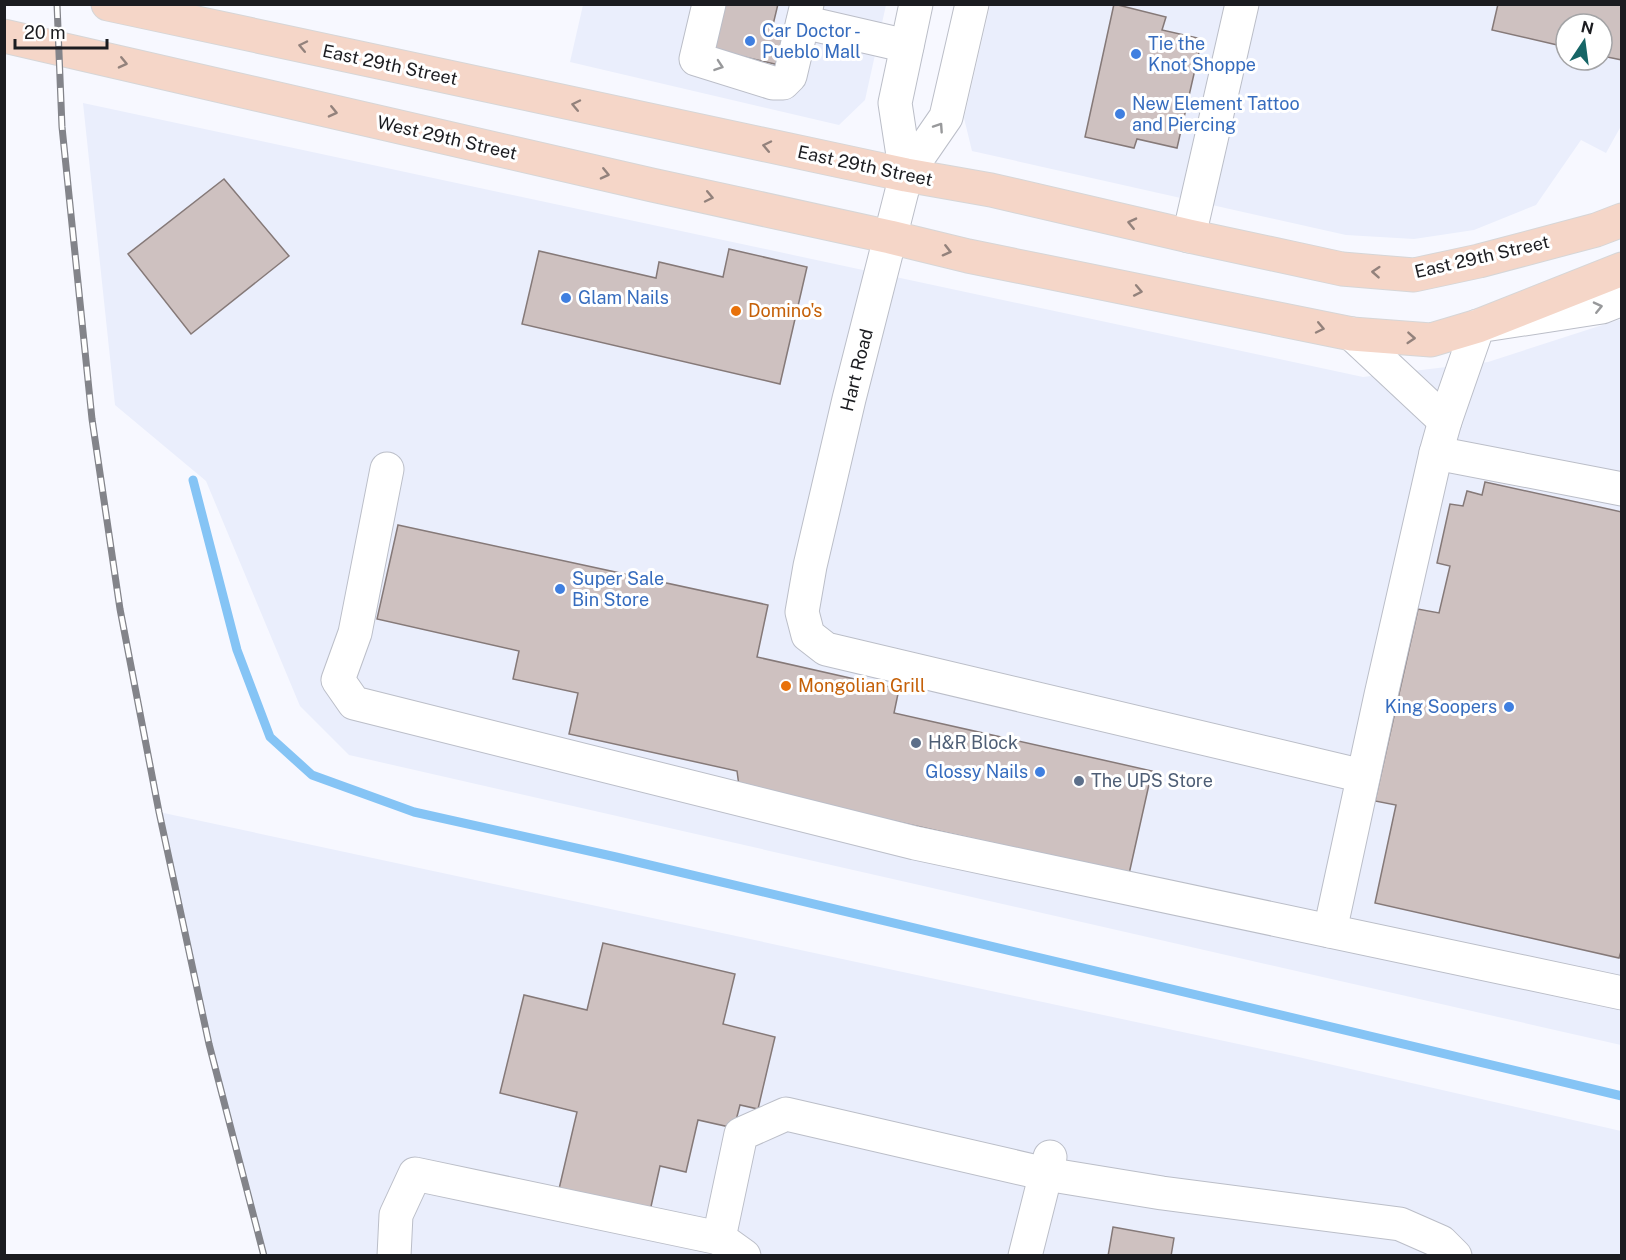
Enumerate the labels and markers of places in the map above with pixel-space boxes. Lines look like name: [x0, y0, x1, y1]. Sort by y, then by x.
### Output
place label: Car Doctor - Pueblo Mall: [762, 20, 861, 62]
place label: Tie the Knot Shoppe: [1148, 33, 1256, 75]
marker: Car Doctor - Pueblo Mall: [743, 34, 757, 48]
marker: Tie the Knot Shoppe: [1129, 47, 1143, 61]
place label: New Element Tattoo and Piercing: [1132, 93, 1300, 135]
marker: New Element Tattoo and Piercing: [1113, 107, 1127, 121]
place label: Glam Nails: [578, 287, 669, 308]
marker: Glam Nails: [559, 291, 573, 305]
place label: Domino's: [748, 300, 822, 321]
marker: Domino's: [729, 304, 743, 318]
place label: Super Sale Bin Store: [572, 568, 664, 610]
marker: Super Sale Bin Store: [553, 582, 567, 596]
place label: Mongolian Grill: [798, 675, 925, 696]
marker: Mongolian Grill: [779, 679, 793, 693]
place label: King Soopers: [1385, 696, 1497, 717]
marker: King Soopers: [1502, 700, 1516, 714]
place label: H&R Block: [928, 732, 1018, 753]
marker: H&R Block: [909, 736, 923, 750]
place label: Glossy Nails: [925, 761, 1028, 782]
marker: Glossy Nails: [1033, 765, 1047, 779]
place label: The UPS Store: [1091, 770, 1213, 791]
marker: The UPS Store: [1072, 774, 1086, 788]

